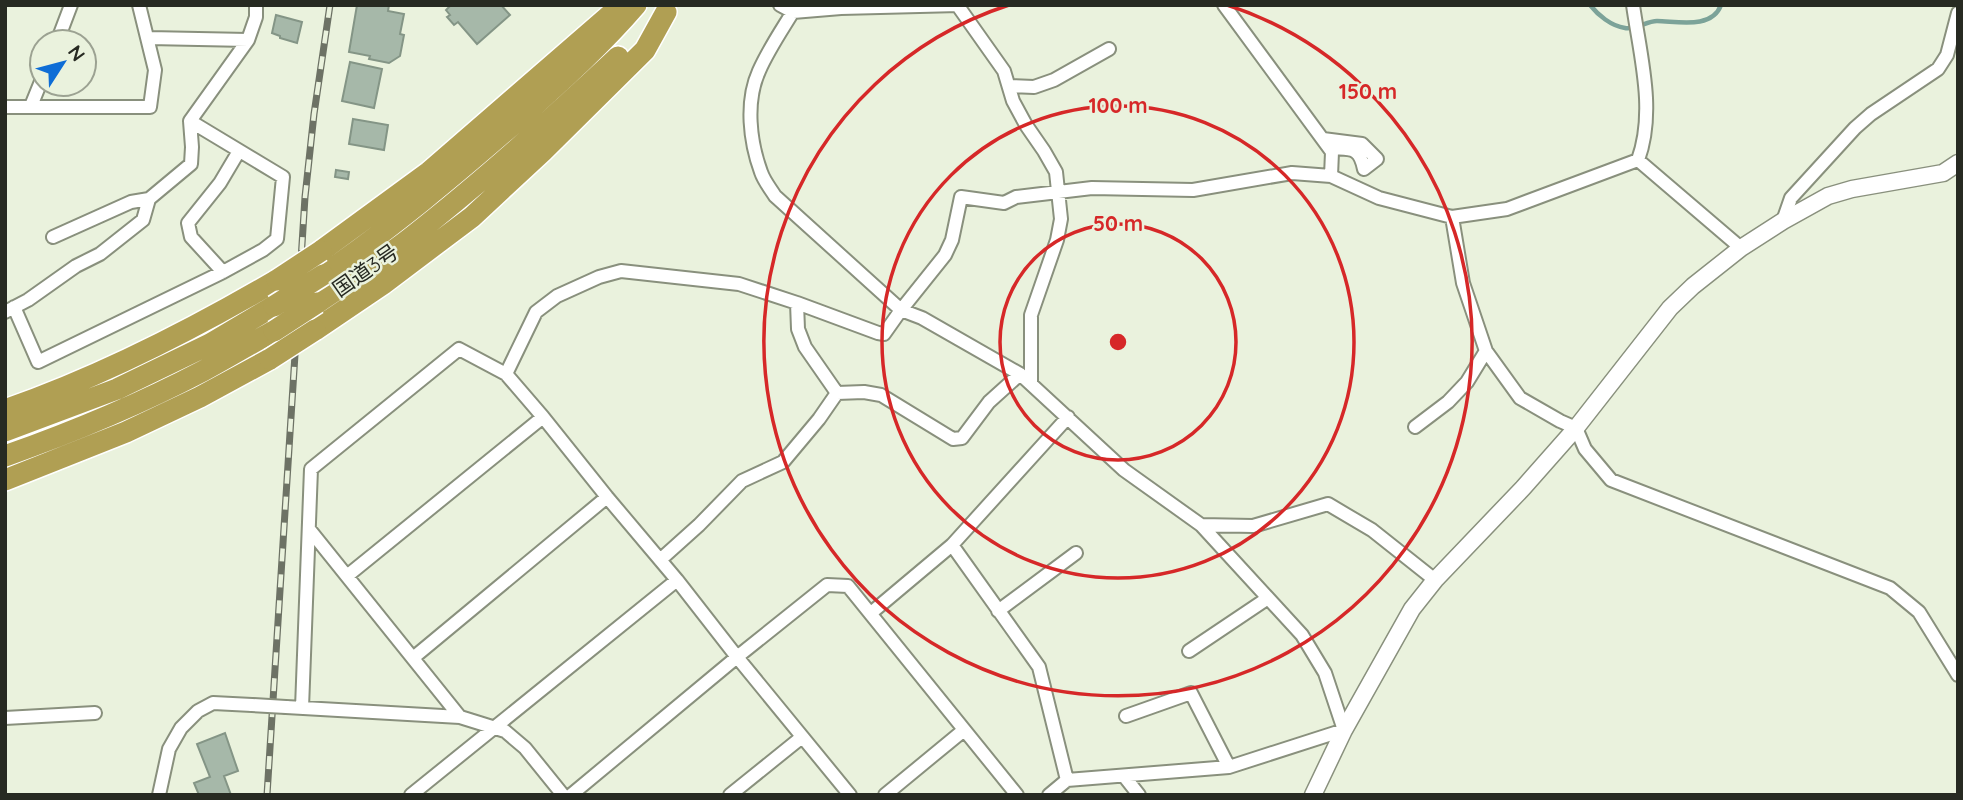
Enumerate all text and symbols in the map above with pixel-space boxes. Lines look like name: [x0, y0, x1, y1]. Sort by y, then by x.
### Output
north arrow: [28, 28, 98, 98]
text: N: [63, 40, 91, 66]
text: 150 m: [1339, 78, 1397, 104]
text: 100 m: [1088, 92, 1148, 118]
text: 50 m: [1093, 210, 1143, 236]
street label: 国道3号: [327, 238, 403, 302]
centre of rings: [1106, 330, 1130, 354]

